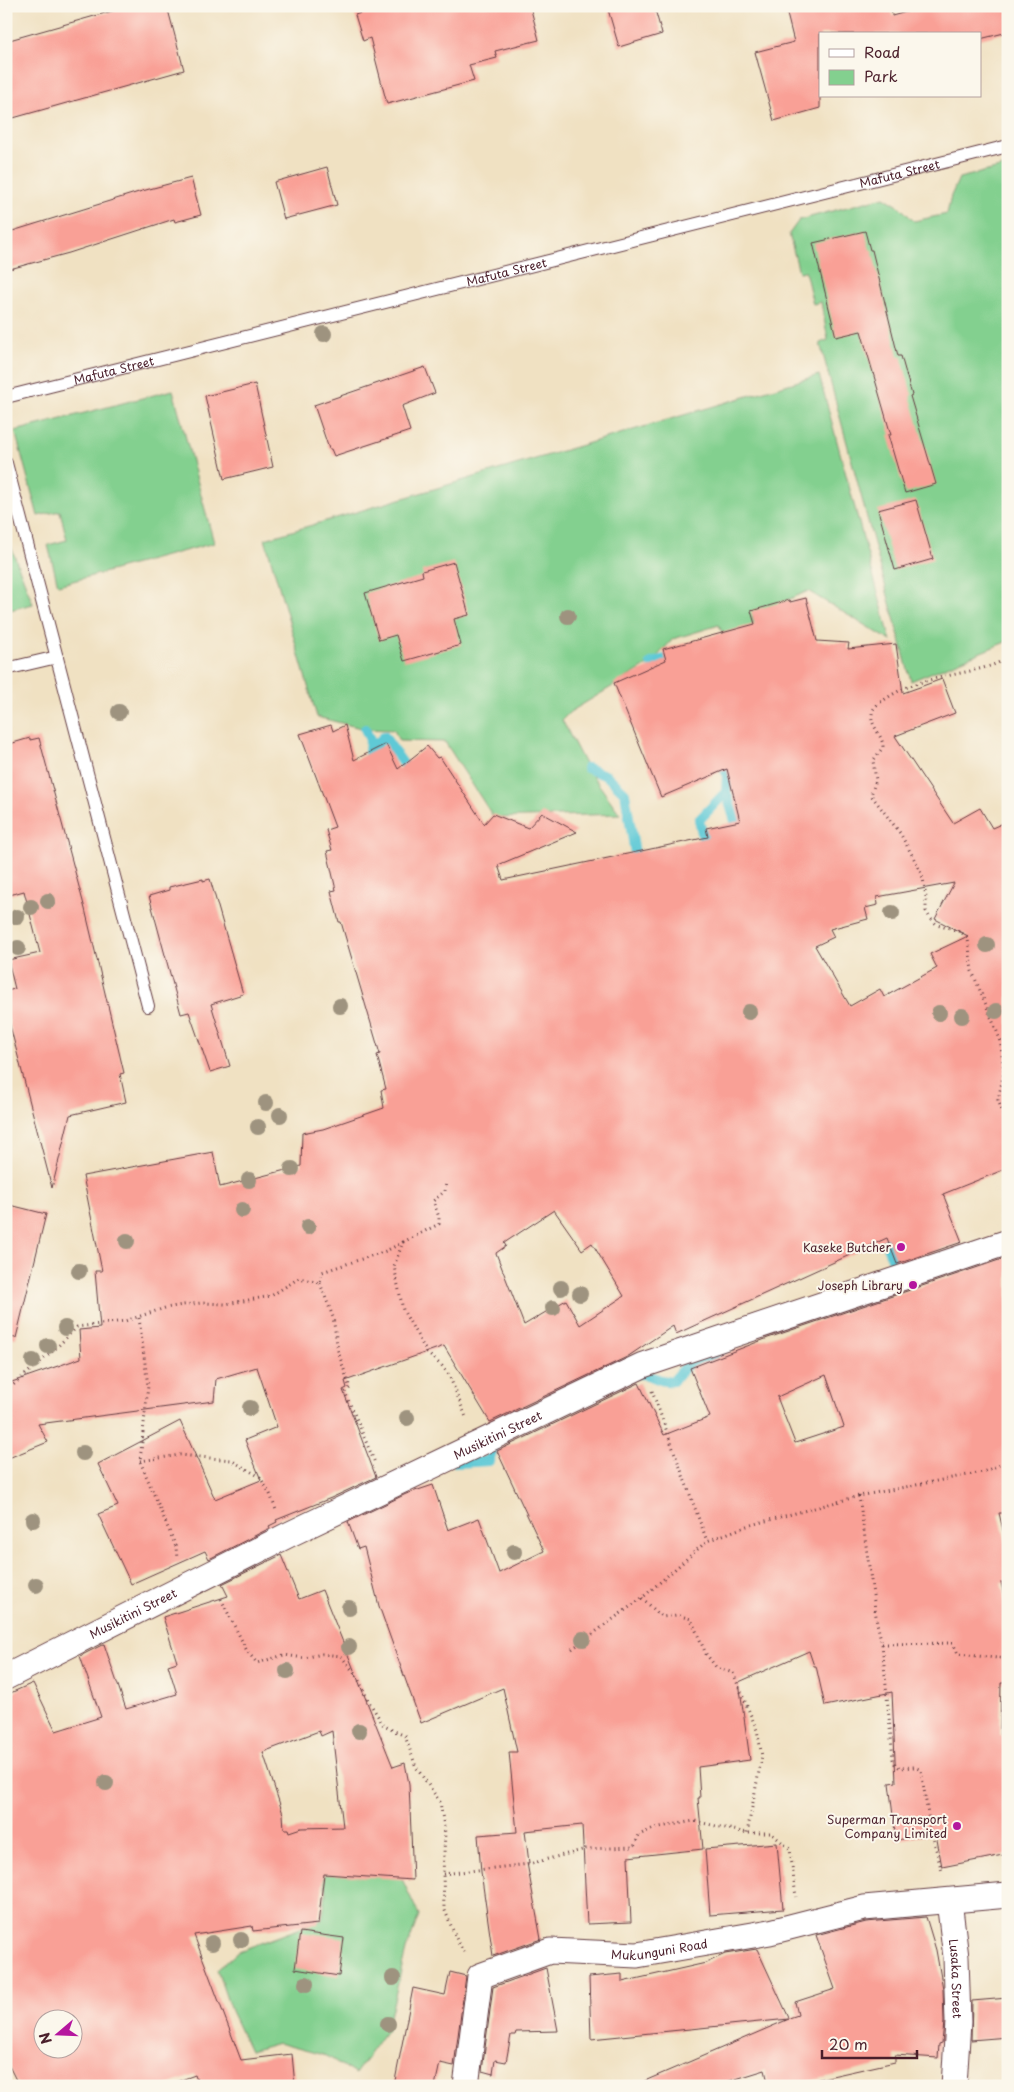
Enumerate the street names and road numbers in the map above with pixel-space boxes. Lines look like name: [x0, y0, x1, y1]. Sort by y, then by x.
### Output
street label: Mafuta Street: [857, 154, 942, 192]
street label: Mafuta Street: [464, 253, 549, 290]
street label: Mafuta Street: [72, 351, 156, 389]
street label: Musikitini Street: [450, 1406, 545, 1464]
street label: Musikitini Street: [86, 1583, 180, 1643]
street label: Mukunguni Road: [611, 1934, 709, 1964]
street label: Lusaka Street: [945, 1938, 967, 2019]

